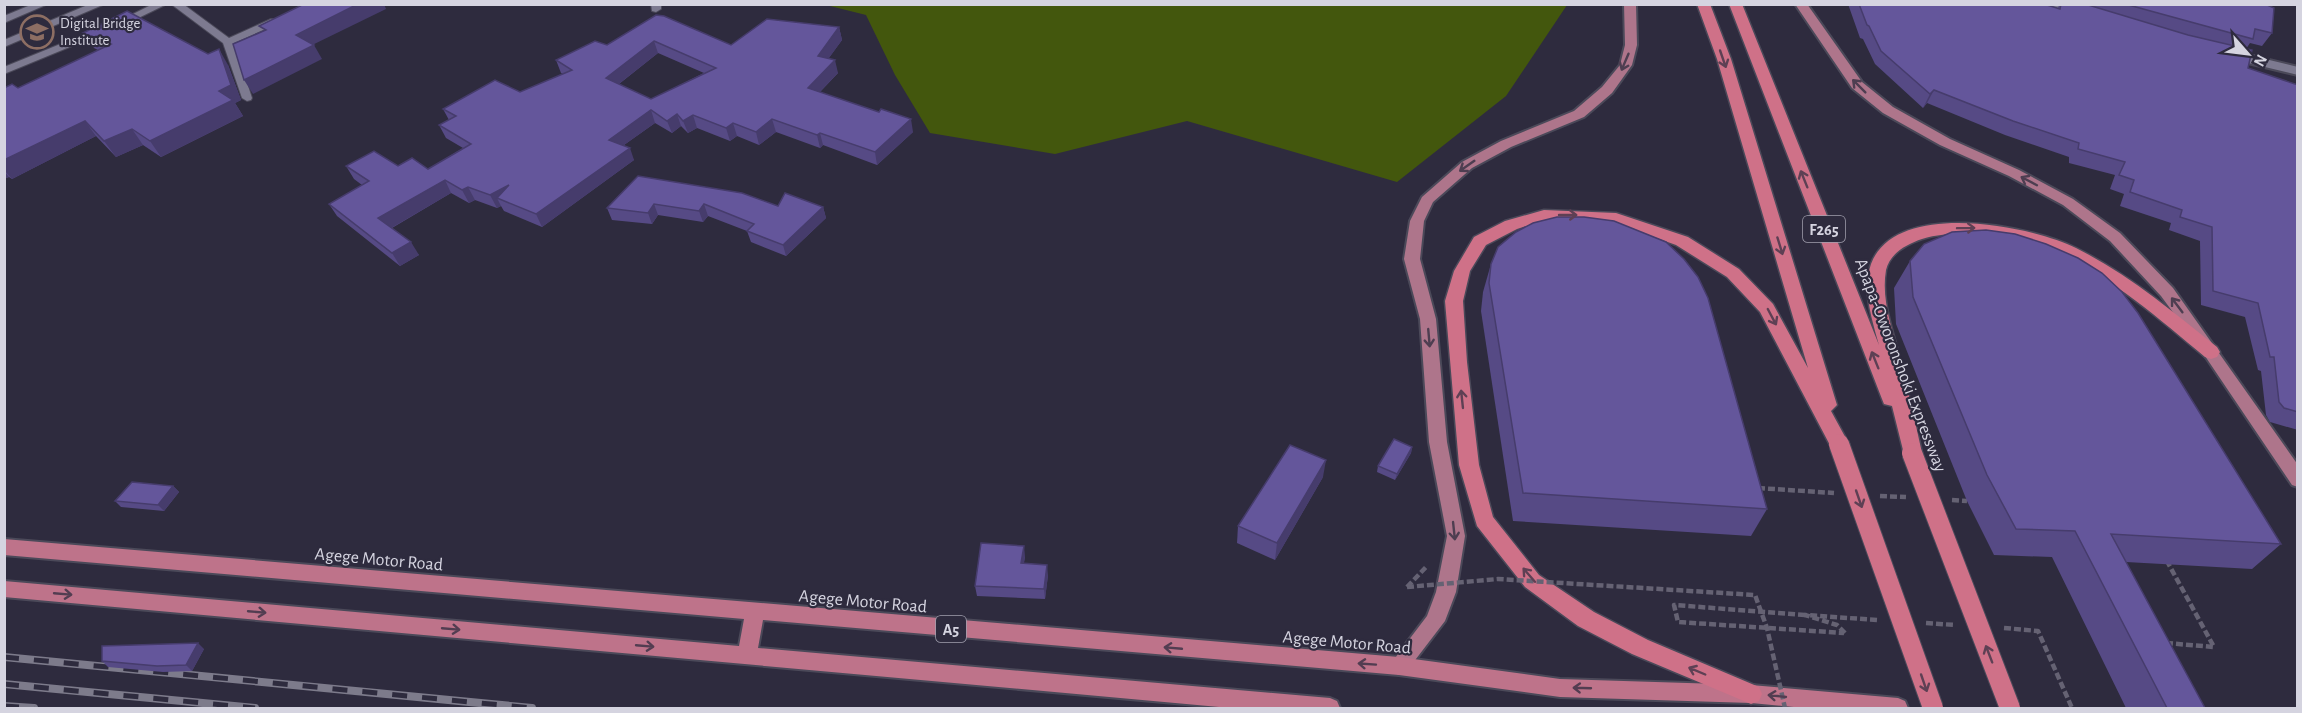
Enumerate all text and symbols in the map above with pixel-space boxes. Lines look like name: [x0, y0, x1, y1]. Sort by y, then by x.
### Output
school or university icon: Digital Bridge Institute: [19, 14, 55, 50]
place label: Digital Bridge Institute: [60, 16, 141, 48]
north arrow: [2218, 24, 2278, 84]
one-way arrow: [1719, 49, 1730, 68]
one-way arrow: [1619, 52, 1630, 70]
text: N: [2251, 52, 2270, 69]
one-way arrow: [1852, 79, 1867, 93]
one-way arrow: [1459, 160, 1475, 172]
one-way arrow: [1798, 170, 1809, 188]
one-way arrow: [2020, 175, 2038, 186]
one-way arrow: [1557, 209, 1577, 221]
road number: F265: [1803, 216, 1845, 242]
one-way arrow: [1956, 222, 1976, 234]
one-way arrow: [1775, 236, 1786, 255]
street label: Apapa-Oworonshoki Expressway: [1851, 256, 1949, 475]
one-way arrow: [2170, 297, 2183, 313]
one-way arrow: [1766, 308, 1778, 325]
one-way arrow: [1424, 327, 1435, 347]
one-way arrow: [1869, 351, 1880, 370]
one-way arrow: [1456, 389, 1467, 409]
one-way arrow: [1854, 489, 1865, 508]
one-way arrow: [1449, 520, 1460, 540]
street label: Agege Motor Road: [314, 545, 444, 575]
one-way arrow: [1522, 568, 1536, 584]
street label: Agege Motor Road: [798, 587, 928, 617]
one-way arrow: [52, 589, 72, 600]
one-way arrow: [247, 606, 266, 617]
road number: A5: [936, 616, 966, 642]
one-way arrow: [441, 624, 461, 635]
street label: Agege Motor Road: [1282, 628, 1412, 658]
one-way arrow: [635, 641, 655, 652]
one-way arrow: [1164, 643, 1183, 654]
one-way arrow: [1983, 645, 1994, 664]
one-way arrow: [1358, 658, 1378, 669]
one-way arrow: [1688, 665, 1707, 676]
one-way arrow: [1919, 673, 1930, 692]
one-way arrow: [1572, 683, 1592, 694]
one-way arrow: [1767, 690, 1787, 701]

